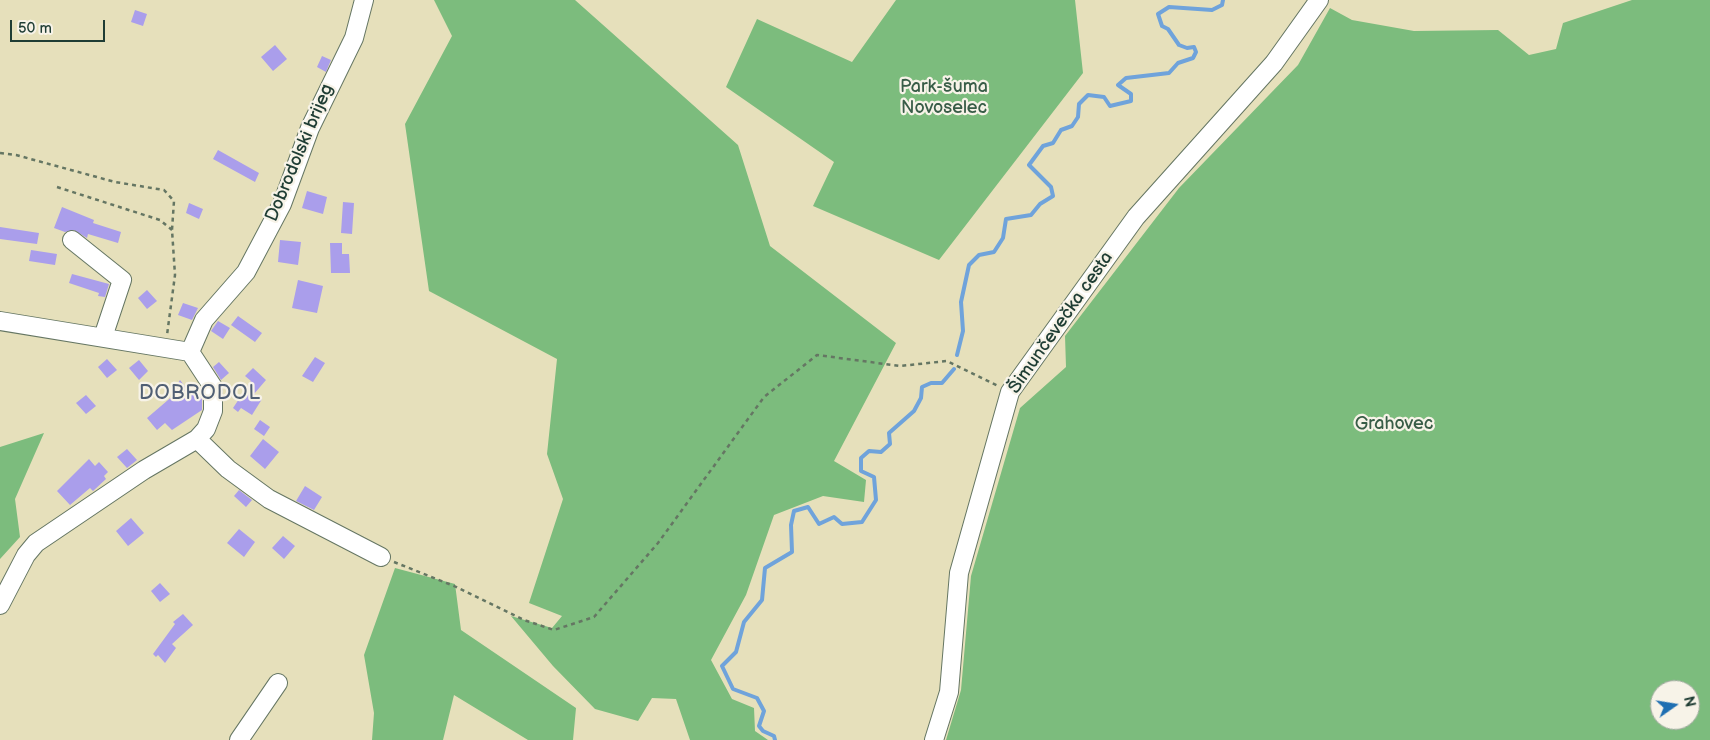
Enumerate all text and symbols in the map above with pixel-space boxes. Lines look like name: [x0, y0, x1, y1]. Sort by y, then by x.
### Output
scale bar: [12, 10, 108, 42]
text: 50 m: [18, 19, 52, 38]
park label: Park-šuma Novoselec: [900, 76, 988, 118]
street label: Dobrodolski brijeg: [261, 81, 339, 225]
street label: Šimunčevečka cesta: [1004, 248, 1118, 398]
district label: DOBRODOL: [138, 382, 262, 406]
park label: Grahovec: [1355, 413, 1433, 435]
north arrow: [1650, 680, 1700, 730]
text: N: [1680, 695, 1699, 709]

